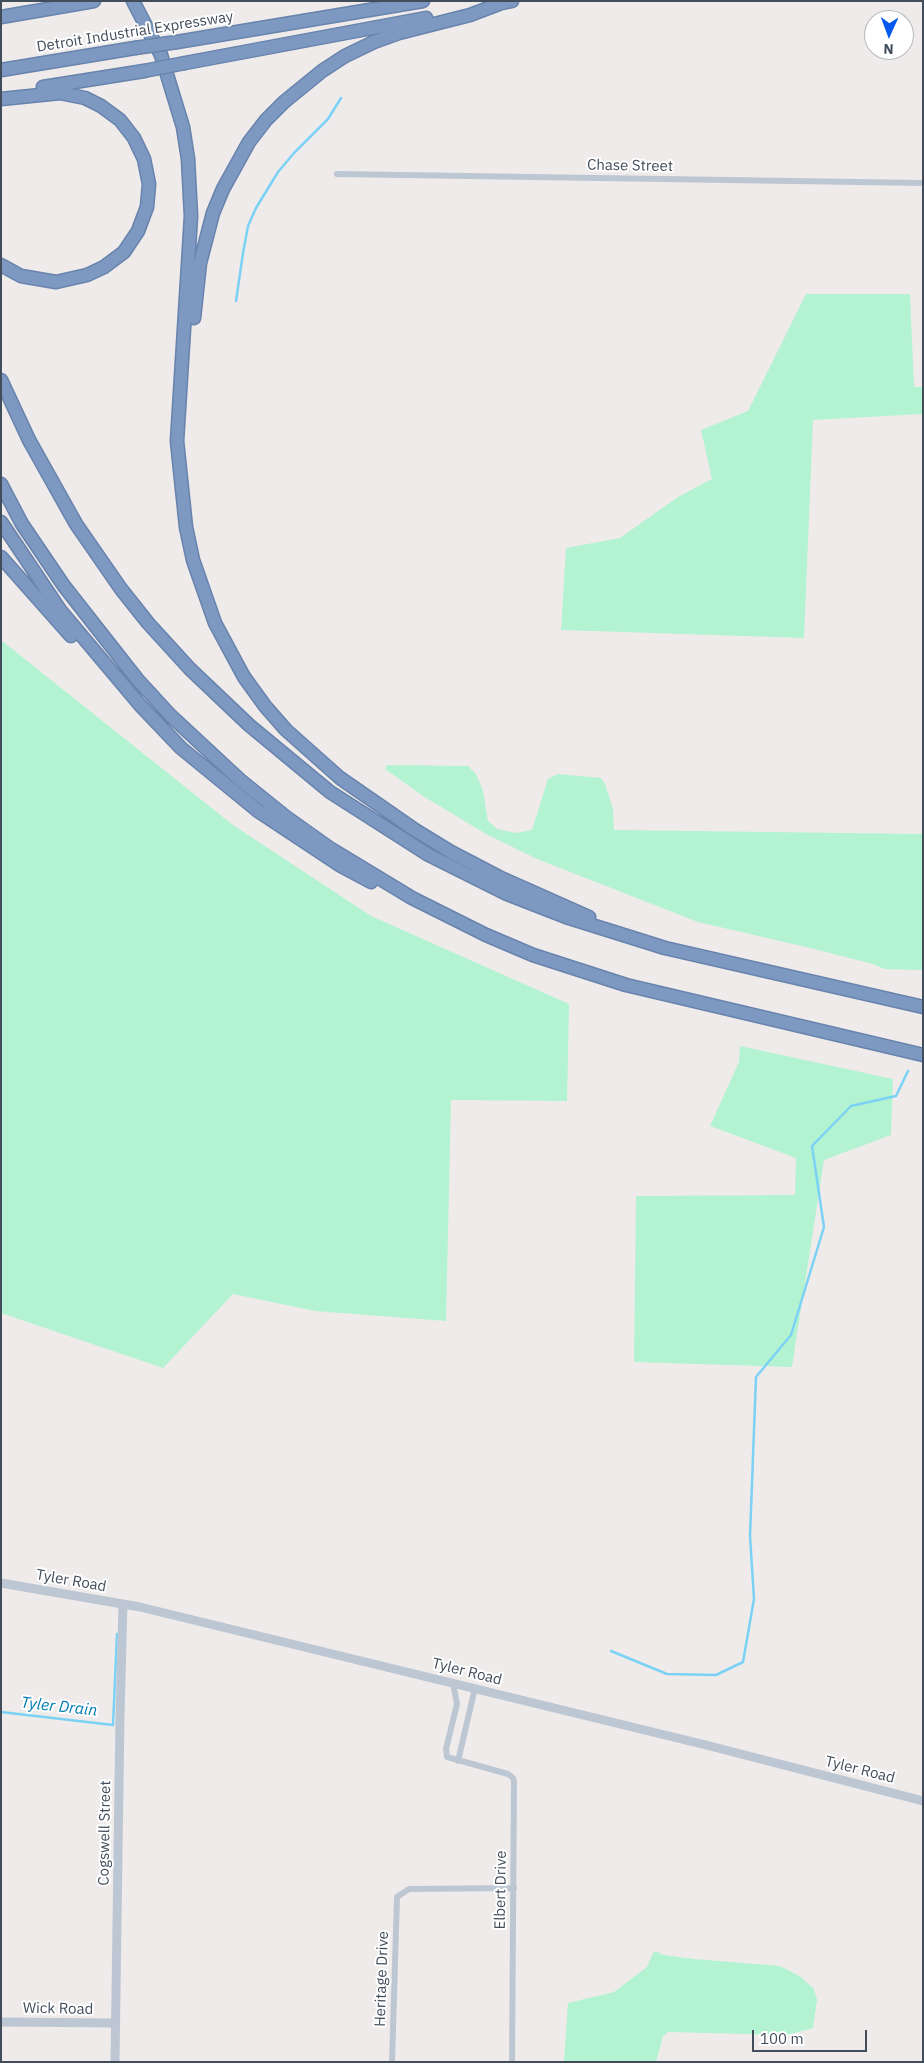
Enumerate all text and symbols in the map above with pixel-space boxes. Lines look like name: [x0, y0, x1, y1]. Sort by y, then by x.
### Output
street label: Detroit Industrial Expressway: [35, 8, 235, 56]
north arrow: [864, 10, 914, 60]
text: N: [883, 40, 894, 58]
street label: Chase Street: [587, 156, 673, 176]
street label: Tyler Road: [34, 1566, 108, 1596]
street label: Tyler Road: [430, 1655, 504, 1689]
water label: Tyler Drain: [20, 1693, 98, 1721]
street label: Tyler Road: [823, 1753, 897, 1787]
street label: Cogswell Street: [95, 1780, 115, 1886]
street label: Elbert Drive: [491, 1850, 511, 1930]
street label: Heritage Drive: [371, 1931, 393, 2027]
street label: Wick Road: [23, 1999, 93, 2019]
scale bar: [754, 2020, 869, 2052]
text: 100 m: [760, 2029, 804, 2048]

